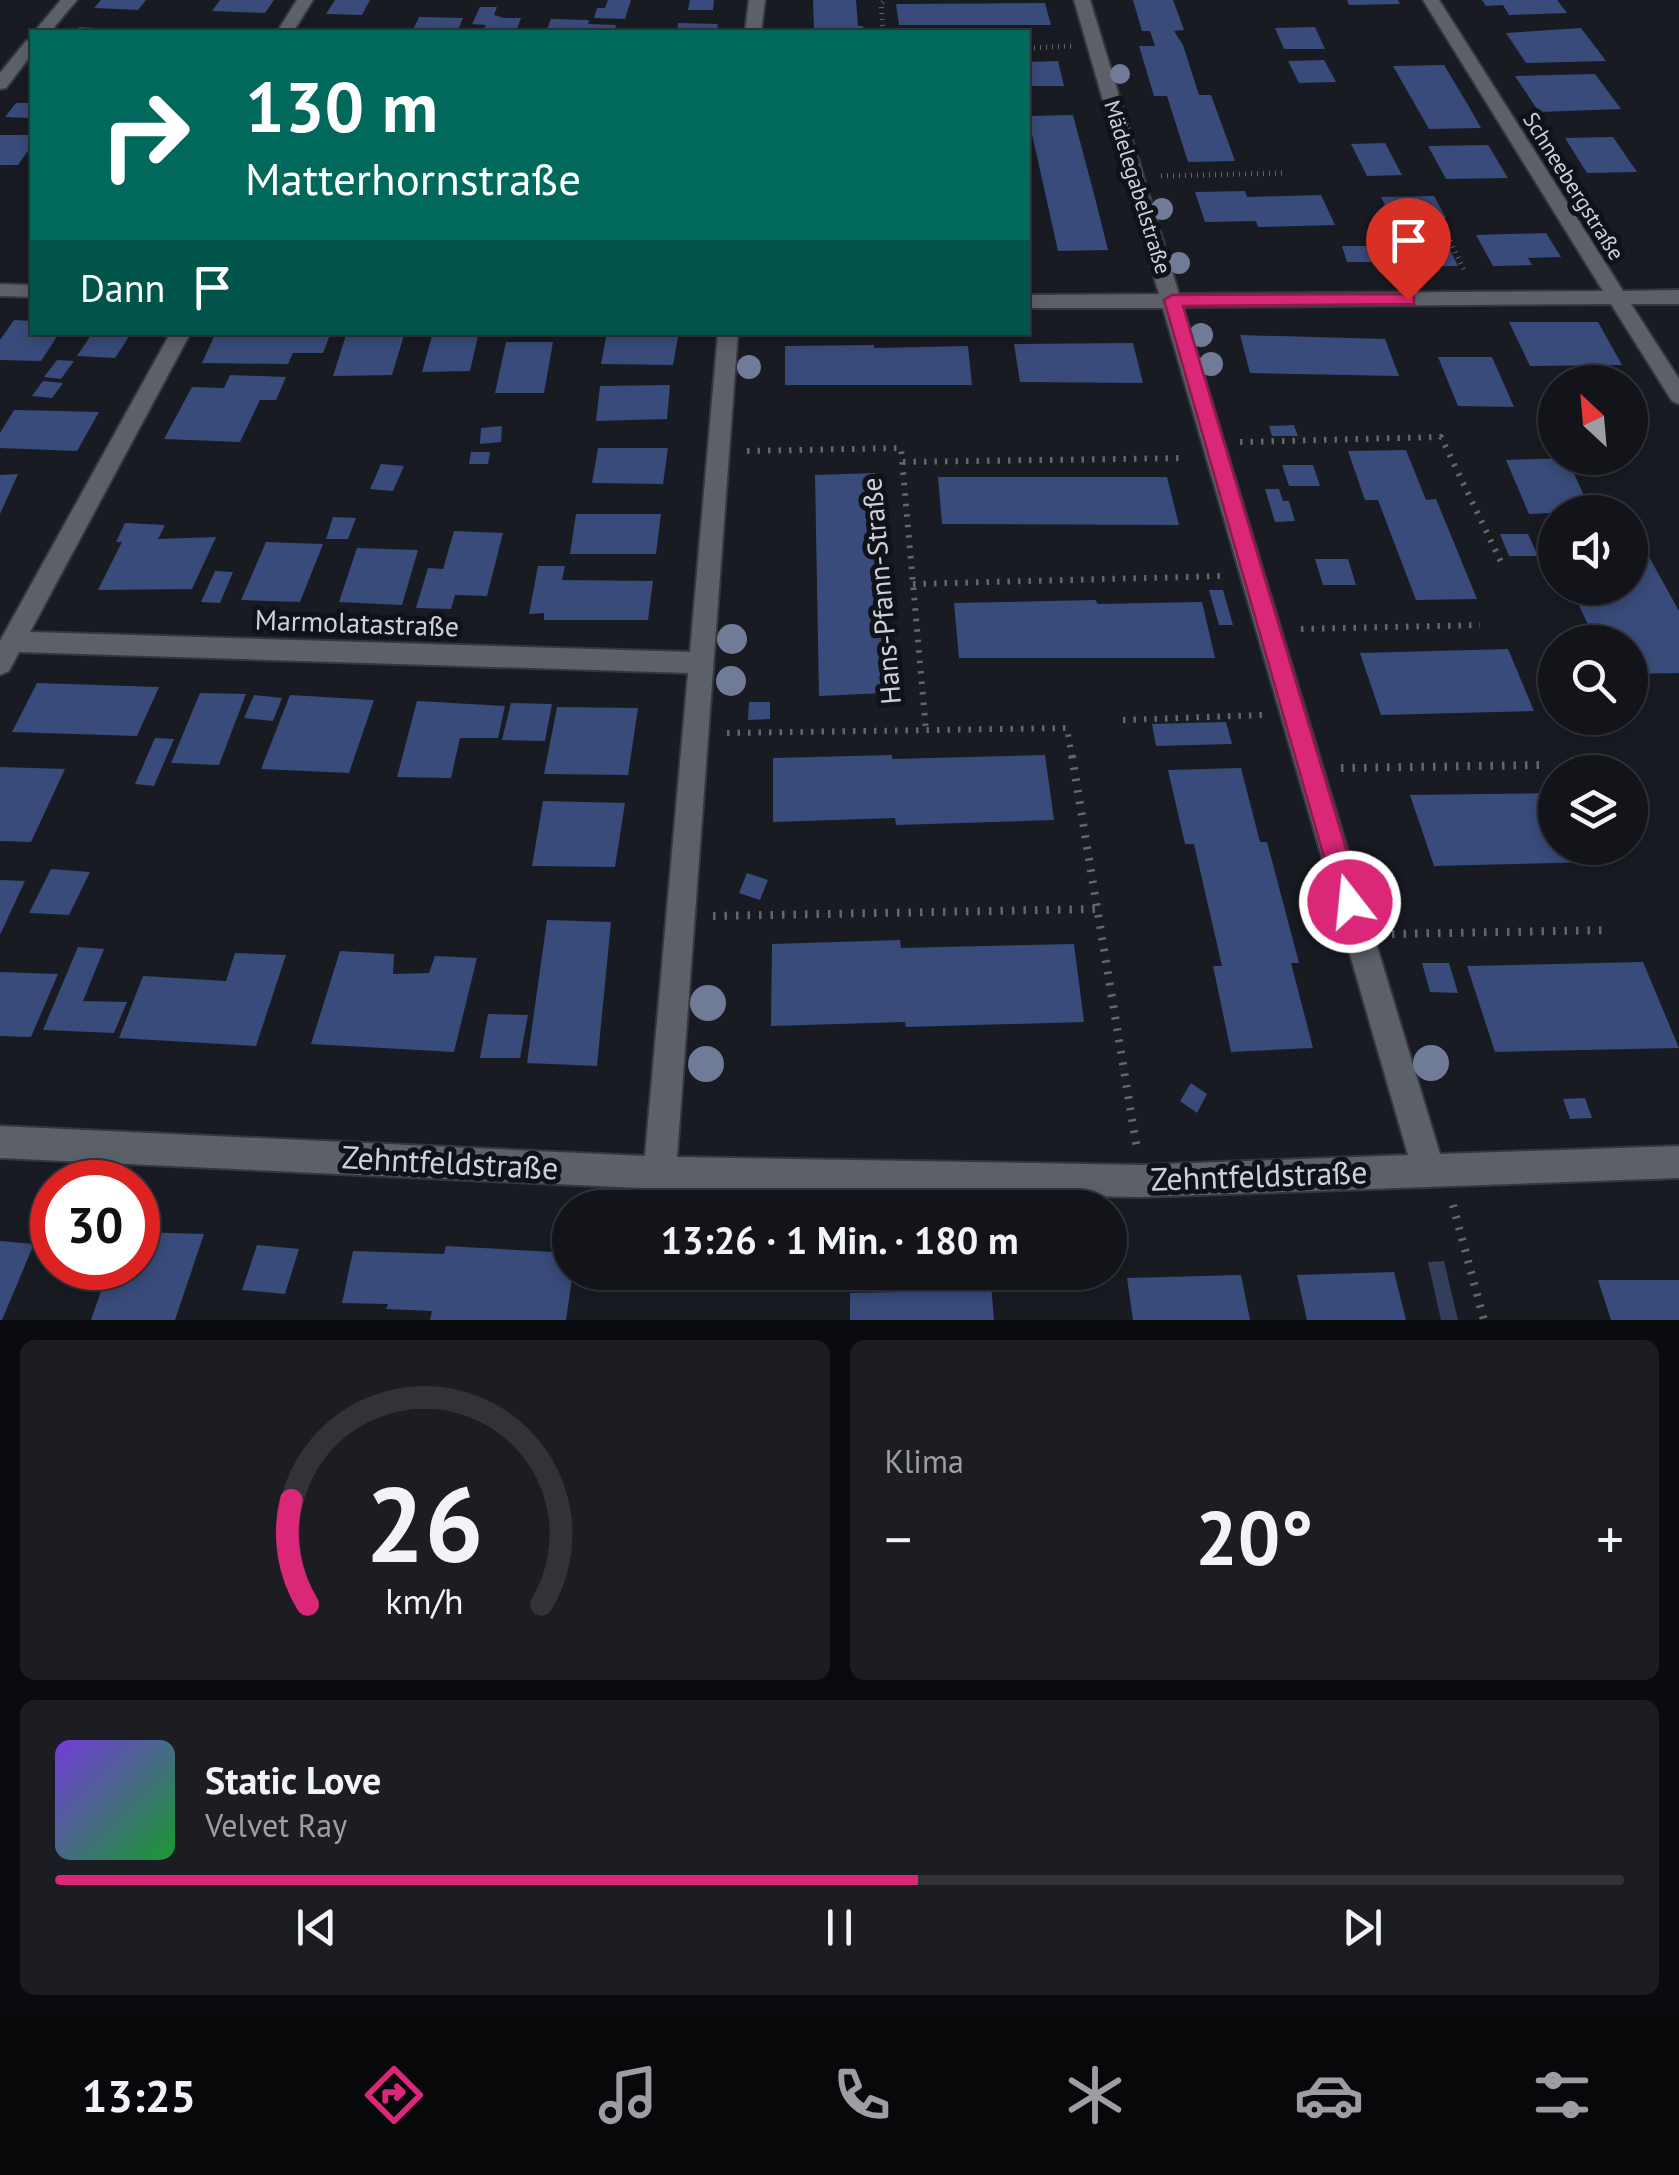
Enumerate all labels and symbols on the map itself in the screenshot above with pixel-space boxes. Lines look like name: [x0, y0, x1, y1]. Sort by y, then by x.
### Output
street label: Mädelegabelstraße: [1098, 97, 1178, 277]
street label: Schneebergstraße: [1517, 107, 1631, 265]
pin: [1366, 198, 1451, 301]
north arrow: [1538, 365, 1648, 475]
street label: Hans-Pfann-Straße: [852, 476, 909, 706]
street label: Marmolatastraße: [254, 600, 460, 645]
position arrow: [1298, 850, 1402, 954]
street label: Zehntfeldstraße: [341, 1135, 559, 1189]
street label: Zehntfeldstraße: [1150, 1150, 1368, 1200]
speed limit sign: 30: [30, 1160, 160, 1290]

